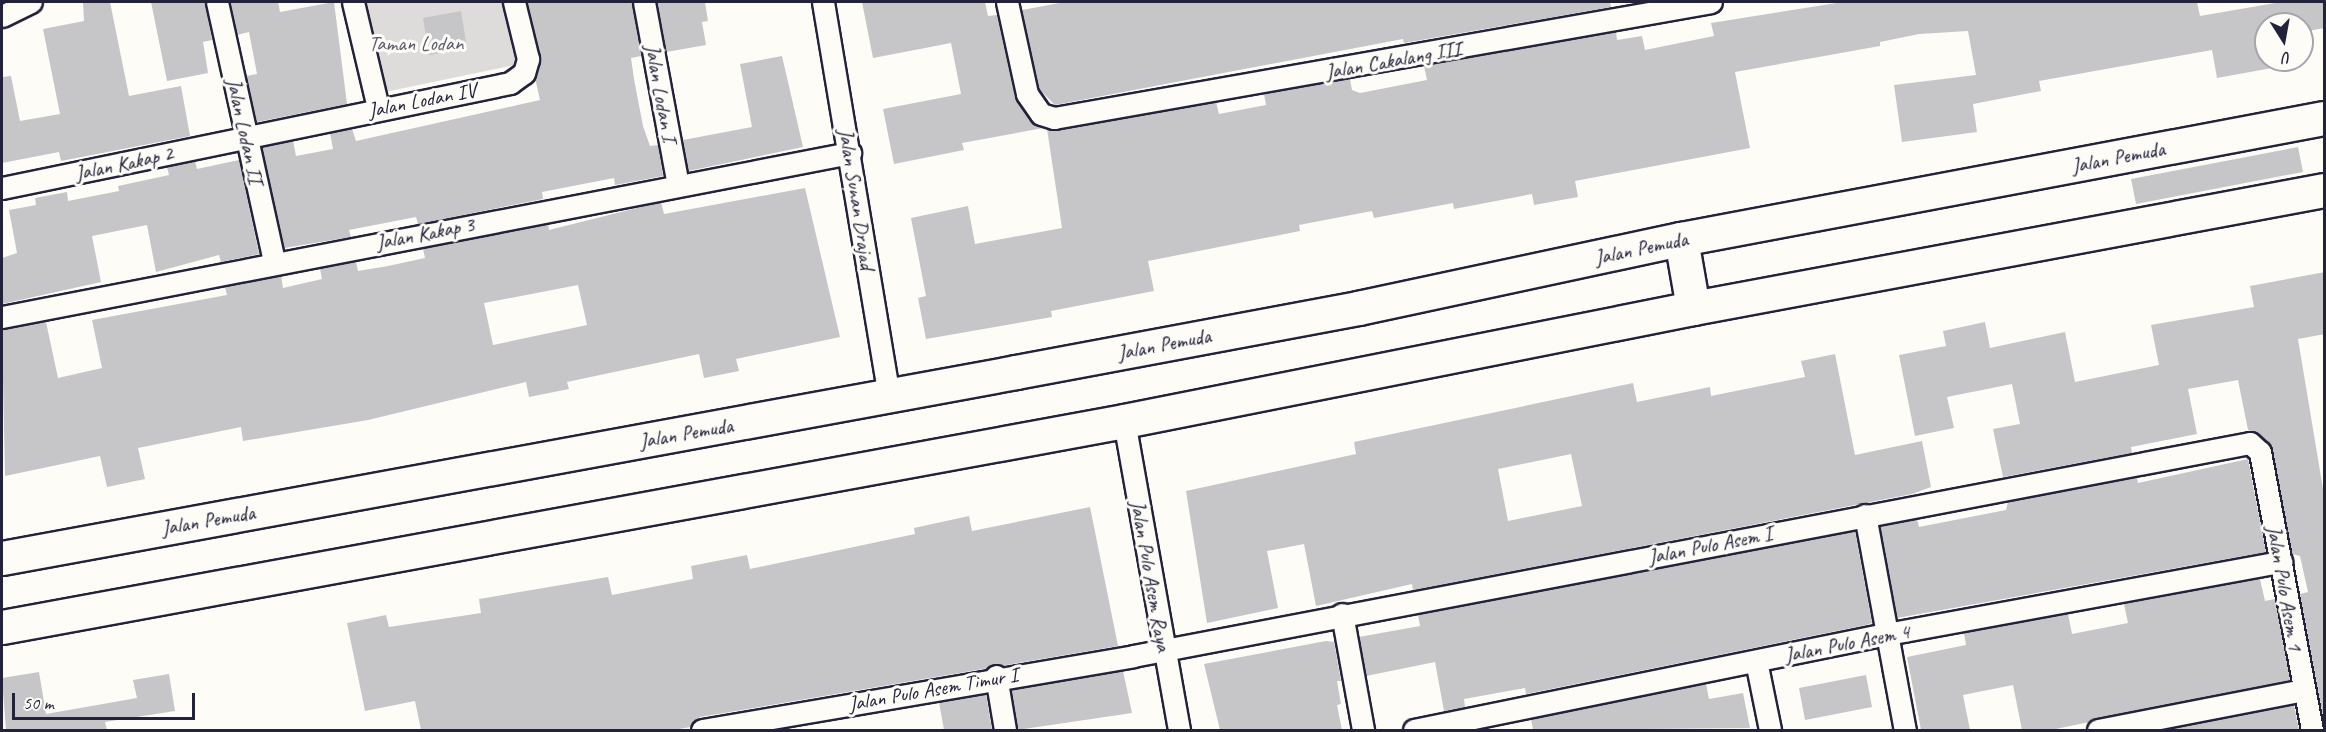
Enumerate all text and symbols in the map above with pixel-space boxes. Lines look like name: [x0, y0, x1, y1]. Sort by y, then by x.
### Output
north arrow: [2254, 12, 2314, 72]
park label: Taman Lodan: [369, 30, 463, 56]
street label: Jalan Cakalang III: [1323, 36, 1463, 84]
street label: Jalan Lodan I: [640, 43, 682, 143]
text: U: [2281, 47, 2293, 68]
street label: Jalan Lodan II: [222, 76, 268, 186]
street label: Jalan Lodan IV: [366, 77, 478, 123]
street label: Jalan Sunan Drajad: [833, 127, 881, 271]
street label: Jalan Pemuda: [2069, 136, 2167, 178]
street label: Jalan Kakap 2: [73, 140, 175, 186]
street label: Jalan Kakap 3: [374, 211, 476, 255]
street label: Jalan Pemuda: [1592, 226, 1690, 270]
street label: Jalan Pemuda: [1115, 323, 1213, 365]
street label: Jalan Pemuda: [637, 412, 735, 454]
street label: Jalan Pemuda: [159, 499, 257, 541]
street label: Jalan Pulo Asem Raya: [1125, 499, 1177, 653]
street label: Jalan Pulo Asem I: [1646, 521, 1774, 569]
street label: Jalan Pulo Asem 1: [2262, 523, 2308, 653]
street label: Jalan Pulo Asem 4: [1782, 619, 1912, 667]
street label: Jalan Pulo Asem Timur I: [846, 662, 1020, 716]
scale bar: [15, 681, 198, 719]
text: 50 m: [23, 692, 54, 714]

